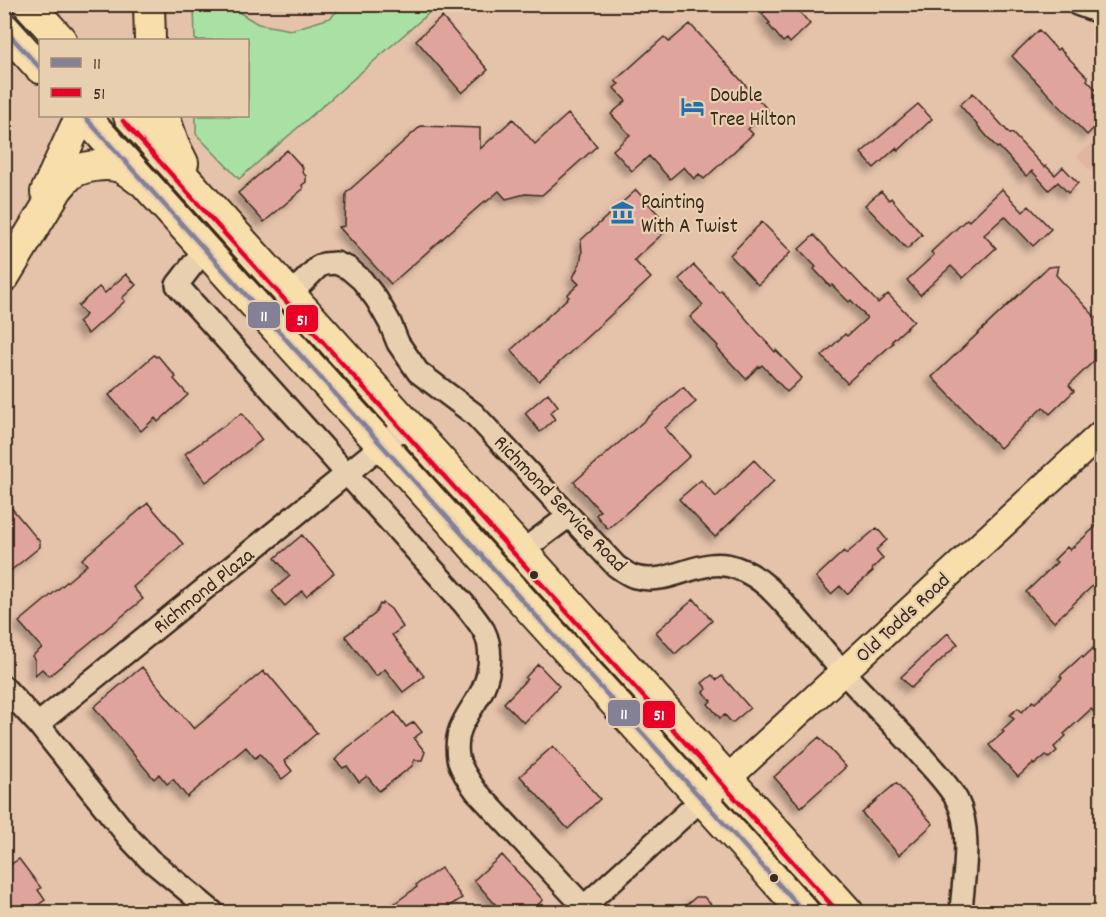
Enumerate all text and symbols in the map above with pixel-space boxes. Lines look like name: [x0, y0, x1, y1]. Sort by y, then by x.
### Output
legend: [39, 39, 249, 117]
text: 11: [93, 53, 101, 78]
place label: Double Tree Hilton: [710, 82, 796, 136]
text: 51: [93, 83, 105, 108]
hotel icon: Double Tree Hilton: [679, 93, 705, 119]
place label: Painting With A Twist: [641, 189, 738, 243]
museum icon: Painting With A Twist: [610, 200, 636, 226]
line badge: 11: [247, 301, 281, 329]
line badge: 51: [285, 304, 319, 333]
text: 11: [260, 306, 268, 329]
text: 51: [297, 310, 307, 333]
street label: Richmond Service Road: [485, 430, 632, 581]
street label: Richmond Plaza: [148, 541, 263, 643]
street label: Old Todds Road: [850, 567, 958, 671]
unlabelled marker: [528, 569, 540, 581]
line badge: 11: [607, 699, 641, 727]
line badge: 51: [642, 700, 676, 729]
text: 11: [620, 704, 628, 727]
text: 51: [654, 705, 664, 728]
unlabelled marker: [768, 872, 780, 884]

